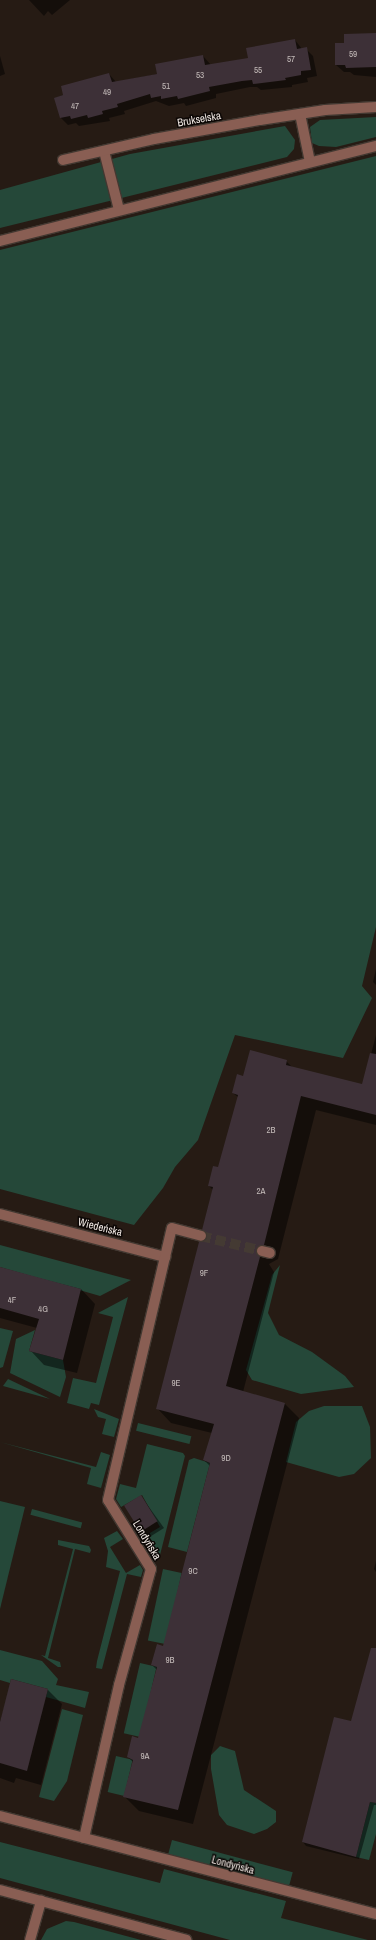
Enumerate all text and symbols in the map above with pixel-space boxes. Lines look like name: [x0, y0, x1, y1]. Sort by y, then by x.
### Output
house number: 59: [349, 49, 357, 59]
house number: 57: [287, 54, 295, 64]
house number: 55: [254, 65, 262, 75]
house number: 53: [196, 70, 204, 80]
house number: 51: [162, 81, 170, 91]
house number: 49: [103, 87, 111, 97]
house number: 47: [71, 101, 79, 111]
street label: Brukselska: [176, 109, 222, 129]
house number: 2B: [266, 1125, 276, 1135]
house number: 2A: [256, 1186, 266, 1196]
street label: Wiedeńska: [77, 1215, 123, 1239]
house number: 9F: [200, 1268, 208, 1278]
house number: 4F: [8, 1295, 16, 1305]
house number: 4G: [38, 1304, 48, 1314]
house number: 9E: [171, 1378, 181, 1388]
house number: 9D: [221, 1453, 231, 1463]
street label: Londyńska: [130, 1518, 164, 1562]
house number: 9C: [188, 1566, 198, 1576]
house number: 9B: [165, 1655, 175, 1665]
house number: 9A: [140, 1751, 150, 1761]
street label: Londyńska: [210, 1853, 256, 1877]

